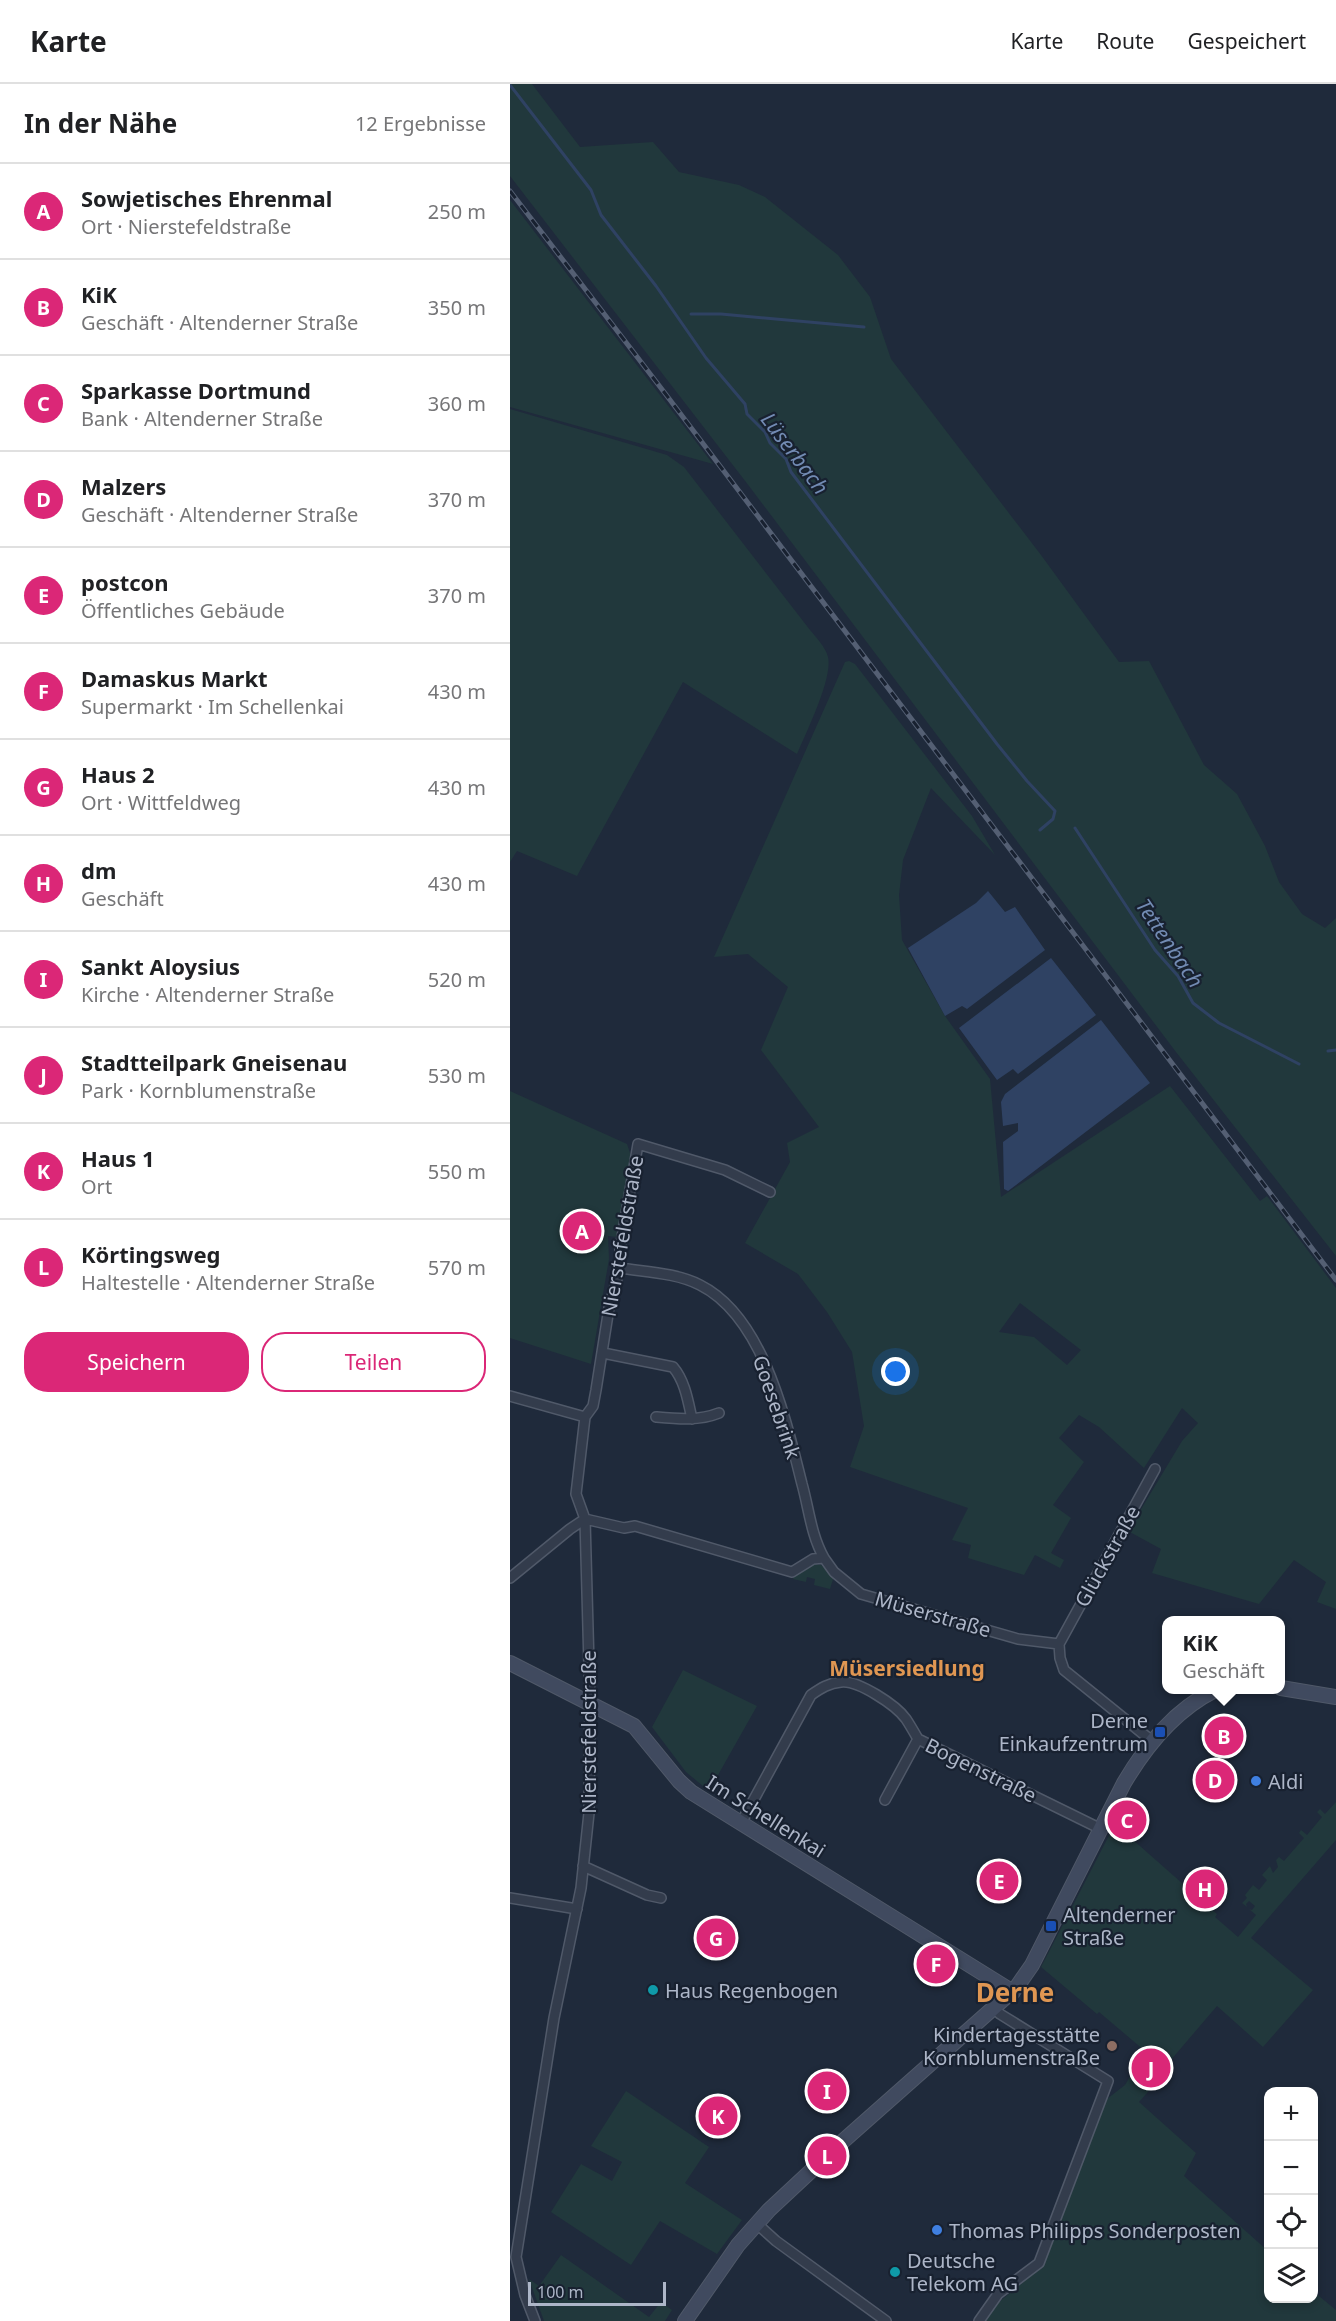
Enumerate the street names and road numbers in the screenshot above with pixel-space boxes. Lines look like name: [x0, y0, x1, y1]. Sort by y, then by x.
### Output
street label: Nierstefeldstraße: [595, 1153, 649, 1319]
street label: Goesebrink: [747, 1352, 807, 1463]
street label: Glückstraße: [1068, 1500, 1146, 1612]
street label: Müserstraße: [872, 1585, 994, 1643]
street label: Nierstefeldstraße: [575, 1650, 602, 1814]
street label: Bogenstraße: [921, 1731, 1041, 1809]
street label: Im Schellenkai: [701, 1769, 831, 1863]

